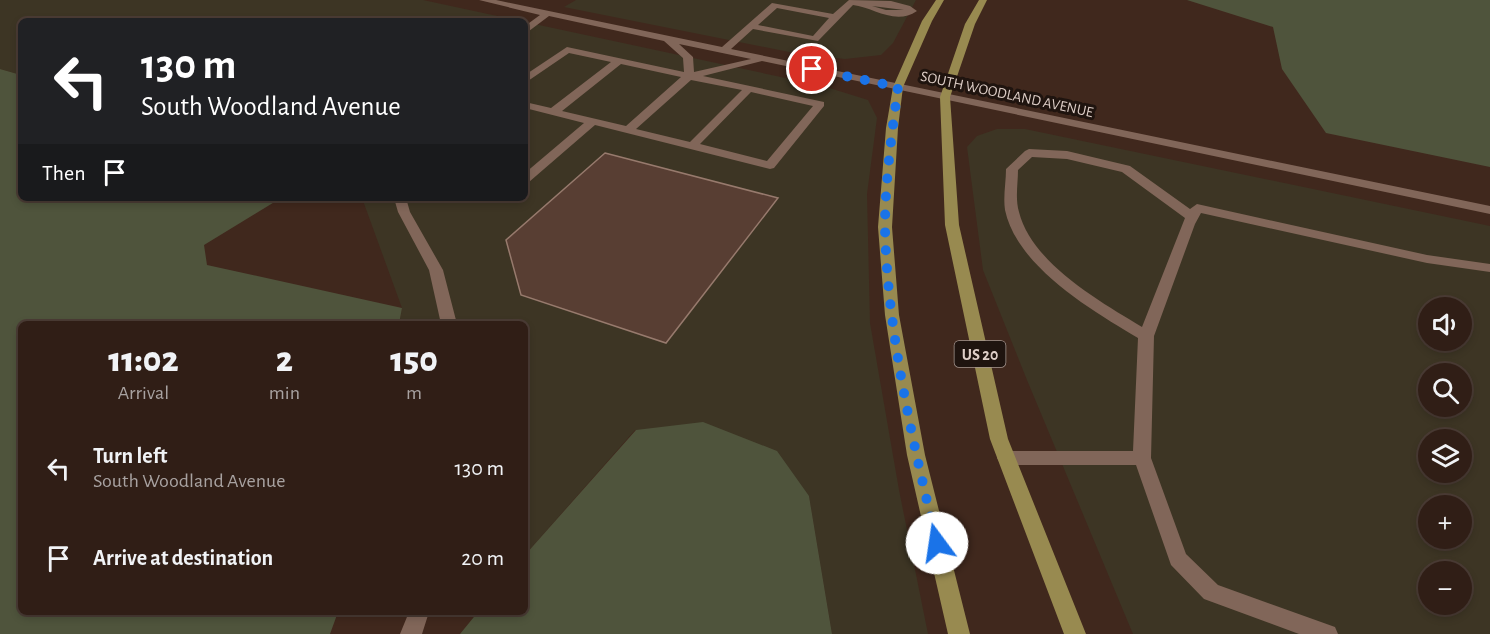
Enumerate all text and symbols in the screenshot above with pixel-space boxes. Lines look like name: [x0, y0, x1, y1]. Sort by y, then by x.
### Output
icon: left: [42, 42, 120, 120]
pin: [786, 43, 837, 94]
text: 130 m: [141, 44, 236, 86]
icon: arrive: [795, 52, 828, 85]
street label: SOUTH WOODLAND AVENUE: [919, 69, 1095, 120]
text: South Woodland Avenue: [141, 93, 401, 120]
icon: arrive: [98, 156, 131, 189]
text: Then: [42, 162, 86, 184]
map controls: [1418, 297, 1472, 615]
button: sound: [1418, 297, 1472, 351]
road number: US 20: [954, 341, 1006, 367]
text: 11:02: [108, 342, 179, 378]
text: 2: [276, 342, 293, 378]
text: 150: [390, 342, 438, 378]
button: search: [1418, 363, 1472, 417]
text: Arrival: [118, 383, 169, 403]
text: min: [269, 383, 300, 403]
text: m: [406, 383, 422, 403]
button: layers: [1418, 429, 1472, 483]
text: Turn left: [93, 445, 167, 467]
icon: left: [42, 452, 75, 485]
text: 130 m: [455, 457, 504, 479]
text: South Woodland Avenue: [93, 471, 285, 491]
button: +: [1418, 495, 1472, 549]
position arrow: [905, 511, 969, 575]
icon: arrive: [42, 542, 75, 575]
text: Arrive at destination: [93, 547, 273, 569]
text: 20 m: [461, 547, 504, 569]
button: −: [1418, 561, 1472, 615]

